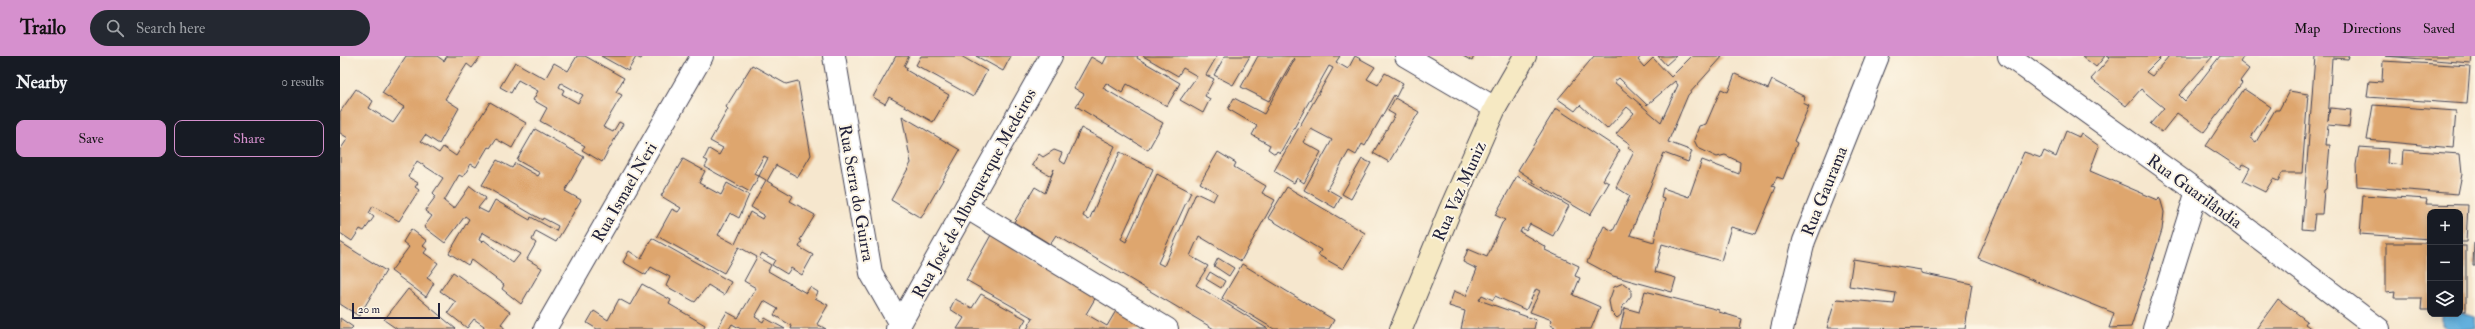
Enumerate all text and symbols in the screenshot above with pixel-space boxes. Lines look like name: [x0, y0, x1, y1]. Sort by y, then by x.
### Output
search box: [90, 10, 370, 46]
text: Trailo: [20, 16, 66, 40]
icon: search: [104, 17, 126, 39]
text: Search here: [136, 19, 205, 38]
text: Map: [2294, 20, 2320, 37]
text: Directions: [2342, 20, 2401, 37]
text: Saved: [2423, 20, 2455, 37]
text: Nearby: [16, 72, 67, 93]
text: 0 results: [281, 74, 324, 90]
street label: Rua José de Albuquerque Medeiros: [908, 84, 1042, 302]
button: Save: [16, 120, 166, 157]
button: Share: [174, 120, 324, 157]
street label: Rua Serra do Guirra: [834, 123, 879, 264]
street label: Rua Ismael Neri: [587, 138, 662, 246]
street label: Rua Vaz Muniz: [1428, 138, 1491, 244]
street label: Rua Gaurama: [1797, 142, 1852, 239]
street label: Rua Guarilândia: [2143, 150, 2247, 233]
map controls: [2427, 209, 2463, 317]
button: +: [2427, 209, 2463, 245]
button: −: [2427, 245, 2463, 281]
button: layers: [2427, 281, 2463, 317]
scale bar: [352, 301, 440, 320]
text: 20 m: [358, 303, 380, 316]

